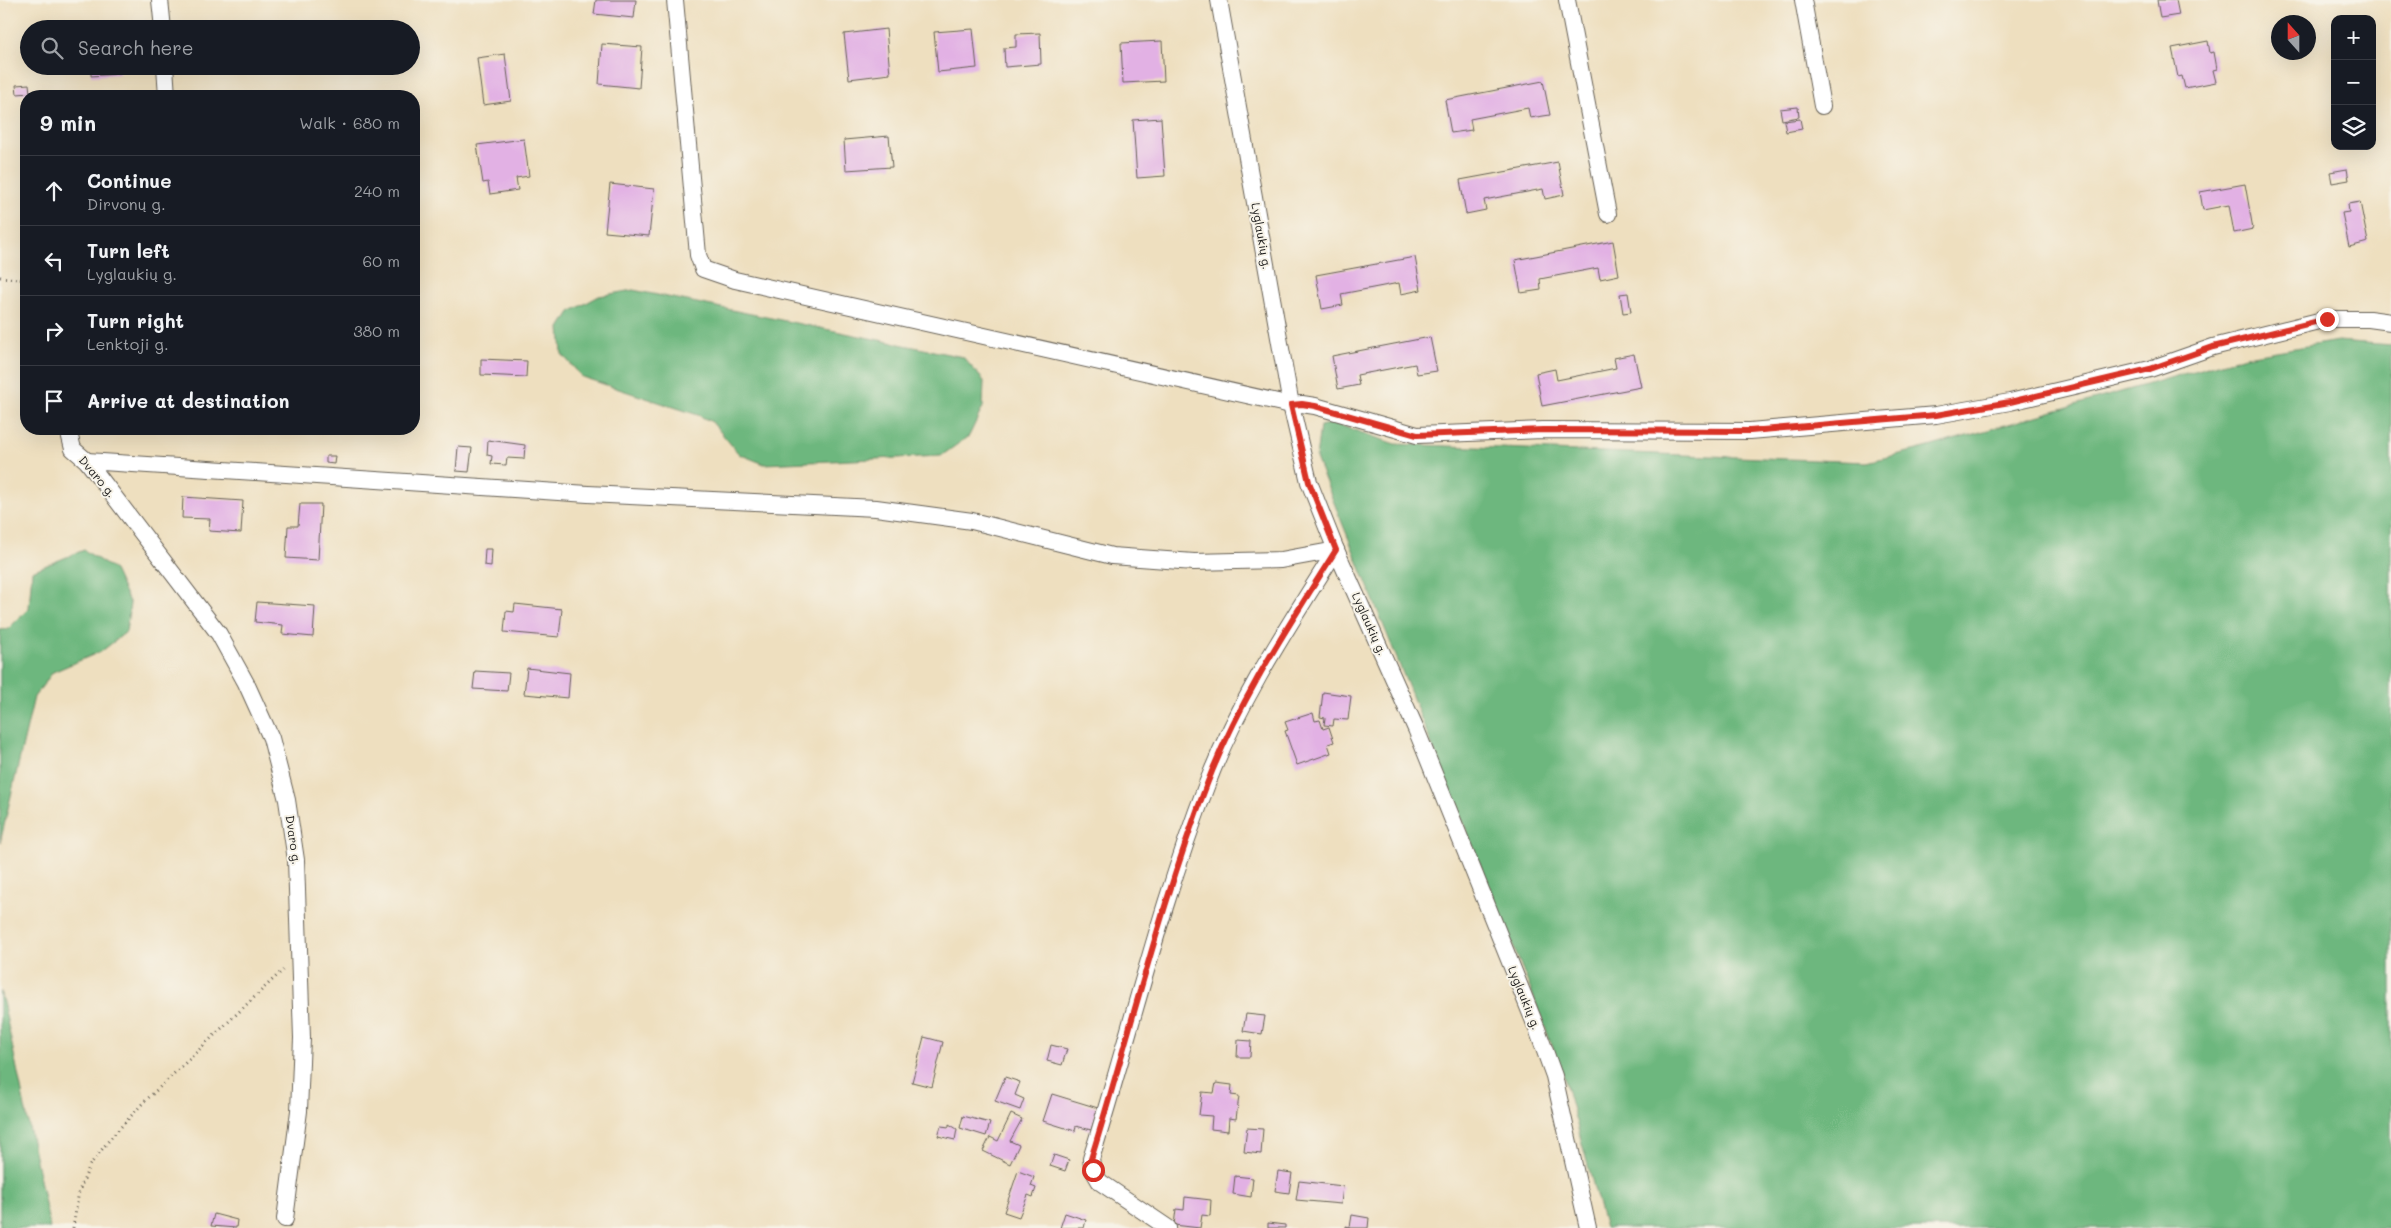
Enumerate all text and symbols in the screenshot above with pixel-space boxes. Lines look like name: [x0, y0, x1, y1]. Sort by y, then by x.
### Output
north arrow: [2271, 15, 2316, 60]
map controls: [2331, 15, 2376, 150]
button: +: [2331, 15, 2376, 60]
search box: [20, 20, 420, 75]
icon: search: [38, 34, 66, 62]
text: Search here: [78, 35, 194, 60]
button: −: [2331, 60, 2376, 105]
button: layers: [2331, 105, 2376, 150]
text: 9 min: [40, 109, 96, 136]
text: Walk · 680 m: [299, 112, 400, 133]
text: Continue: [87, 168, 172, 193]
icon: ahead: [40, 177, 68, 205]
text: 240 m: [354, 180, 400, 201]
text: Dirvonų g.: [87, 193, 166, 214]
street label: Lyglaukių g.: [1248, 201, 1276, 270]
text: Turn left: [87, 238, 170, 263]
icon: left: [40, 247, 68, 275]
text: 60 m: [363, 250, 400, 271]
text: Lyglaukių g.: [87, 263, 177, 284]
text: Turn right: [87, 308, 184, 333]
route end: [2316, 308, 2339, 331]
icon: right: [40, 317, 68, 345]
text: 380 m: [353, 320, 400, 341]
text: Lenktoji g.: [87, 333, 169, 354]
icon: arrive: [40, 387, 68, 415]
text: Arrive at destination: [87, 388, 290, 413]
street label: Dvaro g.: [76, 452, 120, 500]
street label: Lyglaukių g.: [1349, 589, 1391, 658]
street label: Dvaro g.: [283, 814, 305, 866]
street label: Lyglaukių g.: [1505, 963, 1545, 1032]
route start: [1082, 1159, 1105, 1182]

